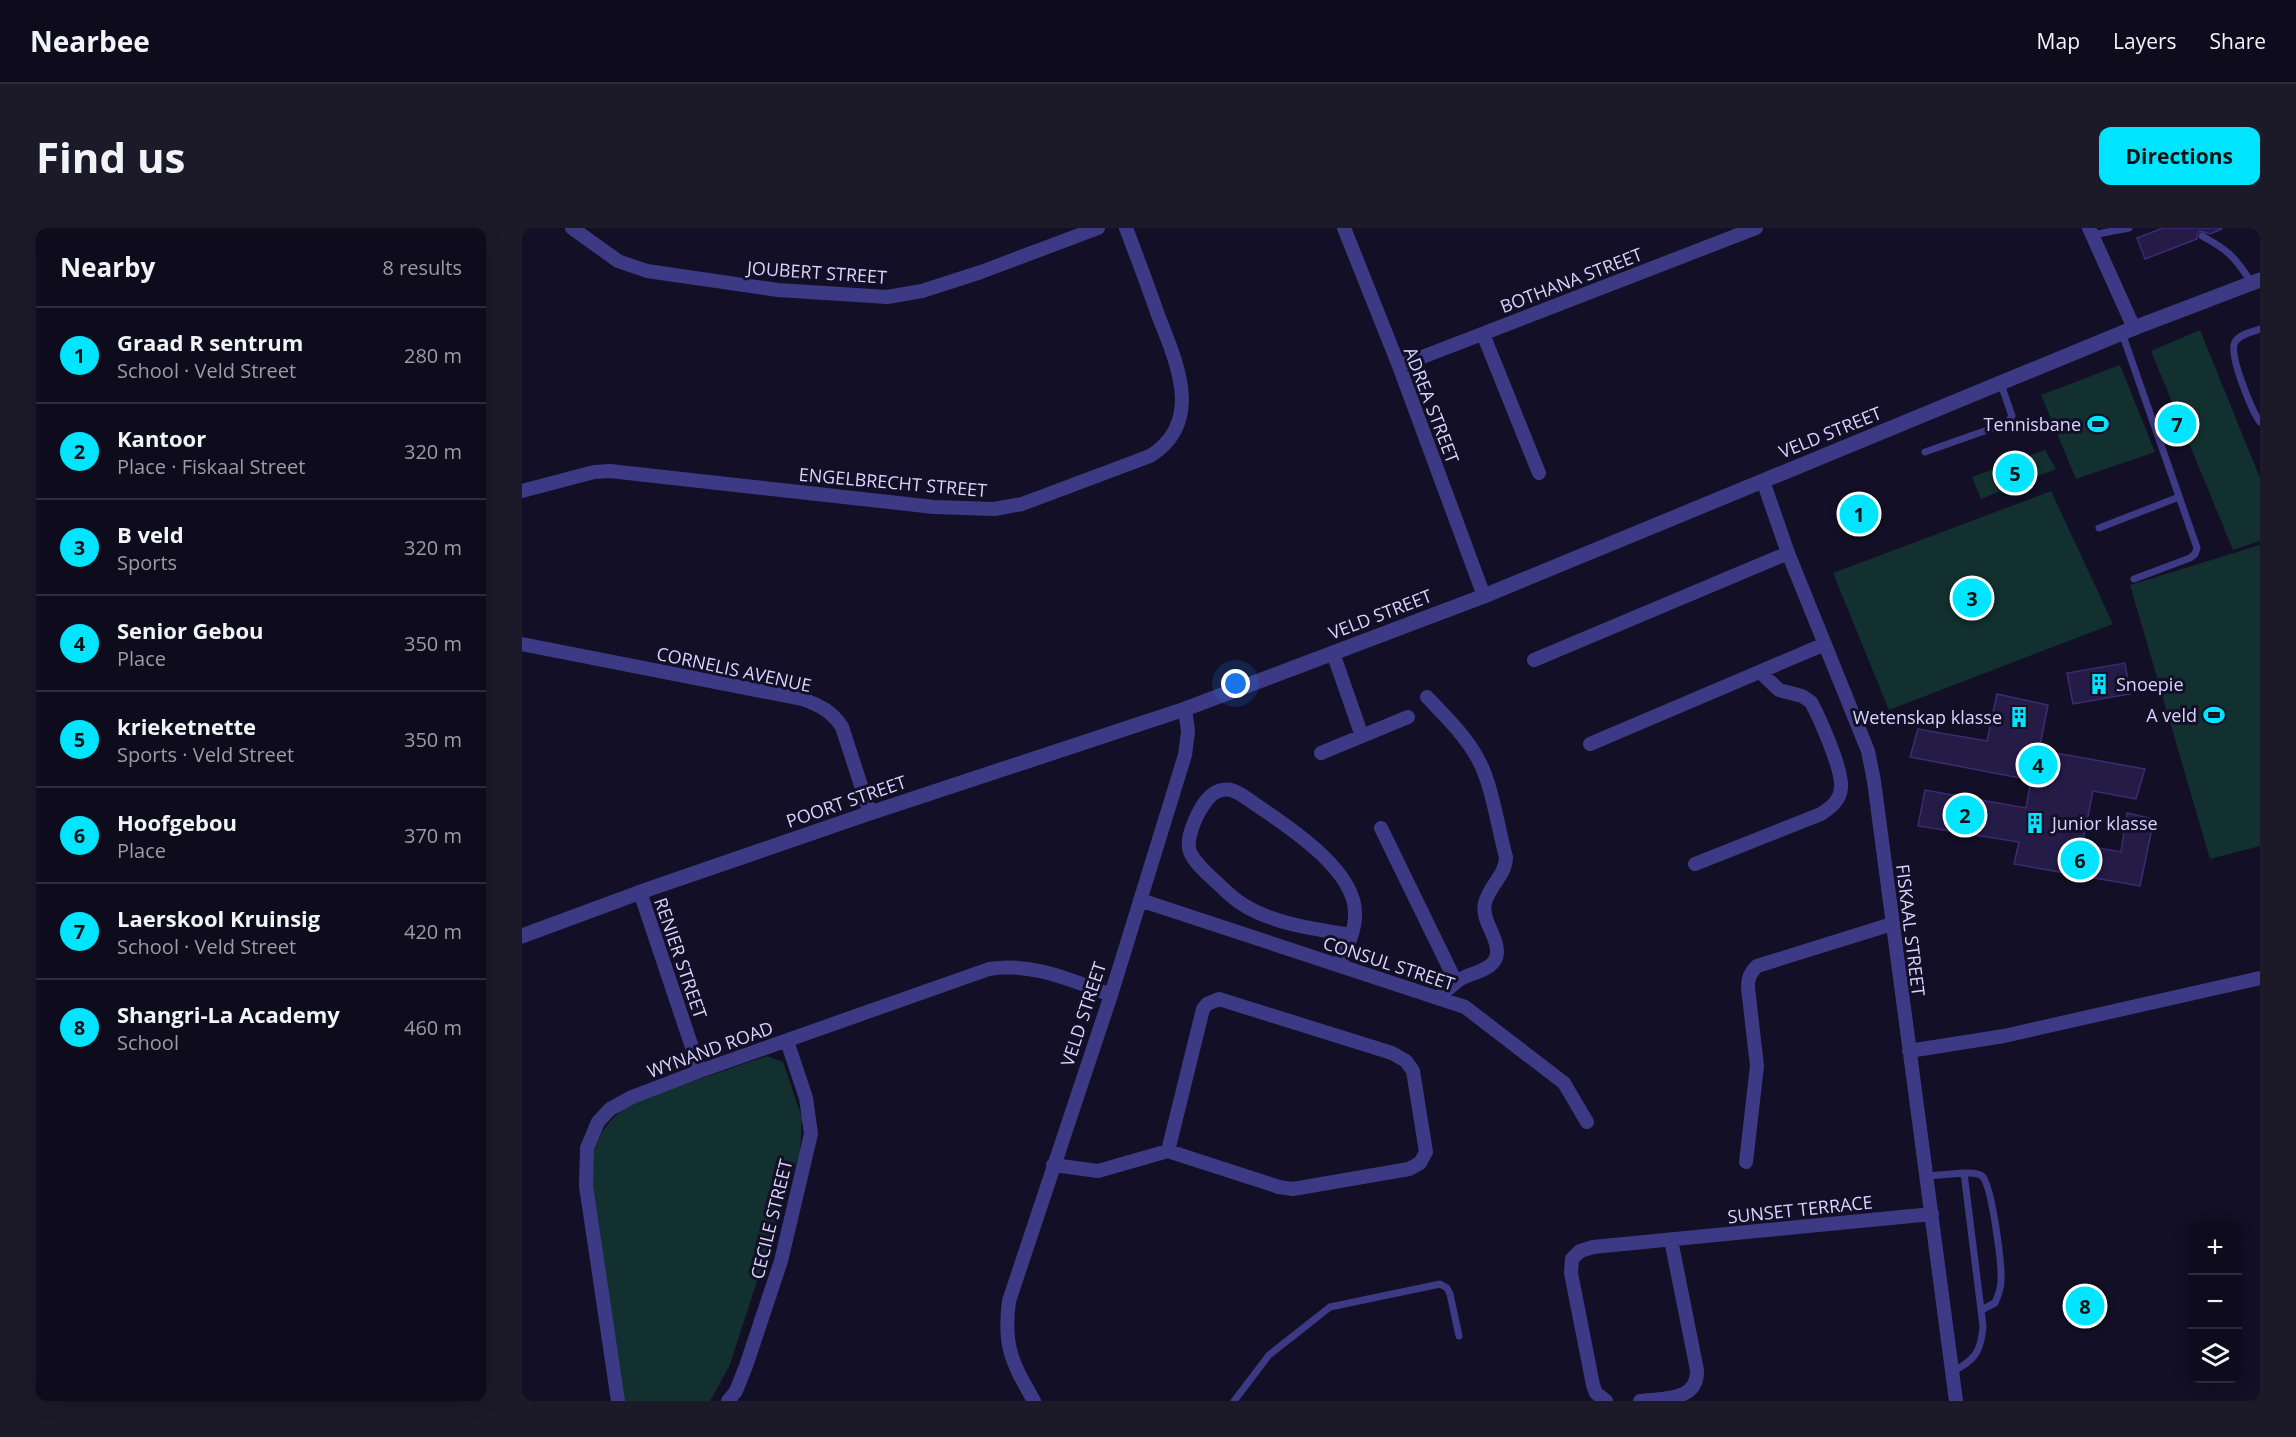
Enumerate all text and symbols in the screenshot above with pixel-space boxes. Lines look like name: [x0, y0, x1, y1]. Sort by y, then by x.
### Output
text: Nearbee: [30, 22, 150, 60]
text: Map: [2037, 27, 2080, 55]
text: Layers: [2113, 27, 2177, 55]
text: Share: [2210, 27, 2266, 55]
button: Directions: [2099, 127, 2260, 185]
text: Find us: [36, 128, 185, 185]
street label: BOTHANA STREET: [1496, 242, 1646, 318]
text: Nearby: [60, 249, 155, 285]
text: 8 results: [382, 254, 462, 281]
street label: JOUBERT STREET: [744, 255, 888, 289]
text: Graad R sentrum: [117, 327, 303, 357]
text: 1: [74, 342, 85, 369]
text: 280 m: [404, 342, 462, 369]
street label: ADREA STREET: [1399, 344, 1465, 467]
text: School · Veld Street: [117, 357, 296, 384]
street label: VELD STREET: [1775, 400, 1885, 463]
pin: 7: [2158, 402, 2196, 446]
place label: Tennisbane: [1984, 412, 2081, 436]
sports icon: Tennisbane: [2086, 412, 2110, 436]
text: Kantoor: [117, 423, 206, 453]
text: 2: [74, 438, 85, 465]
text: 320 m: [404, 438, 462, 465]
pin: 5: [1996, 450, 2034, 496]
text: Place · Fiskaal Street: [117, 453, 305, 480]
street label: ENGELBRECHT STREET: [798, 462, 988, 502]
pin: 1: [1840, 492, 1878, 536]
text: B veld: [117, 519, 184, 549]
text: 3: [74, 534, 85, 561]
text: 320 m: [404, 534, 462, 561]
text: Sports: [117, 549, 177, 576]
pin: 3: [1952, 576, 1992, 620]
street label: VELD STREET: [1325, 583, 1435, 645]
text: Senior Gebou: [117, 615, 264, 645]
text: 4: [74, 630, 85, 657]
text: 350 m: [404, 630, 462, 657]
street label: CORNELIS AVENUE: [654, 641, 814, 697]
text: Place: [117, 645, 166, 672]
your location: [1221, 669, 1250, 698]
building icon: Snoepie: [2087, 672, 2111, 696]
place label: Snoepie: [2116, 672, 2184, 696]
place label: A veld: [2146, 703, 2197, 727]
sports icon: A veld: [2202, 703, 2226, 727]
place label: Wetenskap klasse: [1853, 705, 2002, 729]
building icon: Wetenskap klasse: [2007, 705, 2031, 729]
text: krieketnette: [117, 711, 256, 741]
text: 5: [74, 726, 85, 753]
text: 350 m: [404, 726, 462, 753]
text: Sports · Veld Street: [117, 741, 294, 768]
pin: 4: [2018, 742, 2058, 788]
street label: POORT STREET: [783, 769, 909, 833]
pin: 2: [1946, 792, 1984, 838]
text: Hoofgebou: [117, 807, 237, 837]
building icon: Junior klasse: [2023, 811, 2047, 835]
place label: Junior klasse: [2050, 811, 2158, 835]
text: 6: [74, 822, 85, 849]
text: 370 m: [404, 822, 462, 849]
text: Place: [117, 837, 166, 864]
pin: 6: [2060, 838, 2100, 882]
street label: FISKAAL STREET: [1891, 863, 1931, 997]
street label: RENIER STREET: [649, 894, 713, 1022]
text: Laerskool Kruinsig: [117, 903, 320, 933]
text: 7: [74, 918, 85, 945]
text: 420 m: [404, 918, 462, 945]
street label: CONSUL STREET: [1320, 930, 1458, 996]
text: School · Veld Street: [117, 933, 296, 960]
street label: VELD STREET: [1055, 959, 1111, 1069]
text: Shangri-La Academy: [117, 999, 340, 1029]
text: 8: [74, 1014, 85, 1041]
text: 460 m: [404, 1014, 462, 1041]
street label: WYNAND ROAD: [644, 1015, 776, 1083]
text: School: [117, 1029, 179, 1056]
street label: CECILE STREET: [745, 1157, 797, 1281]
street label: SUNSET TERRACE: [1726, 1189, 1874, 1229]
map controls: [2188, 1221, 2242, 1383]
button: +: [2188, 1221, 2242, 1275]
button: −: [2188, 1275, 2242, 1329]
pin: 8: [2066, 1284, 2104, 1328]
button: layers: [2188, 1329, 2242, 1383]

